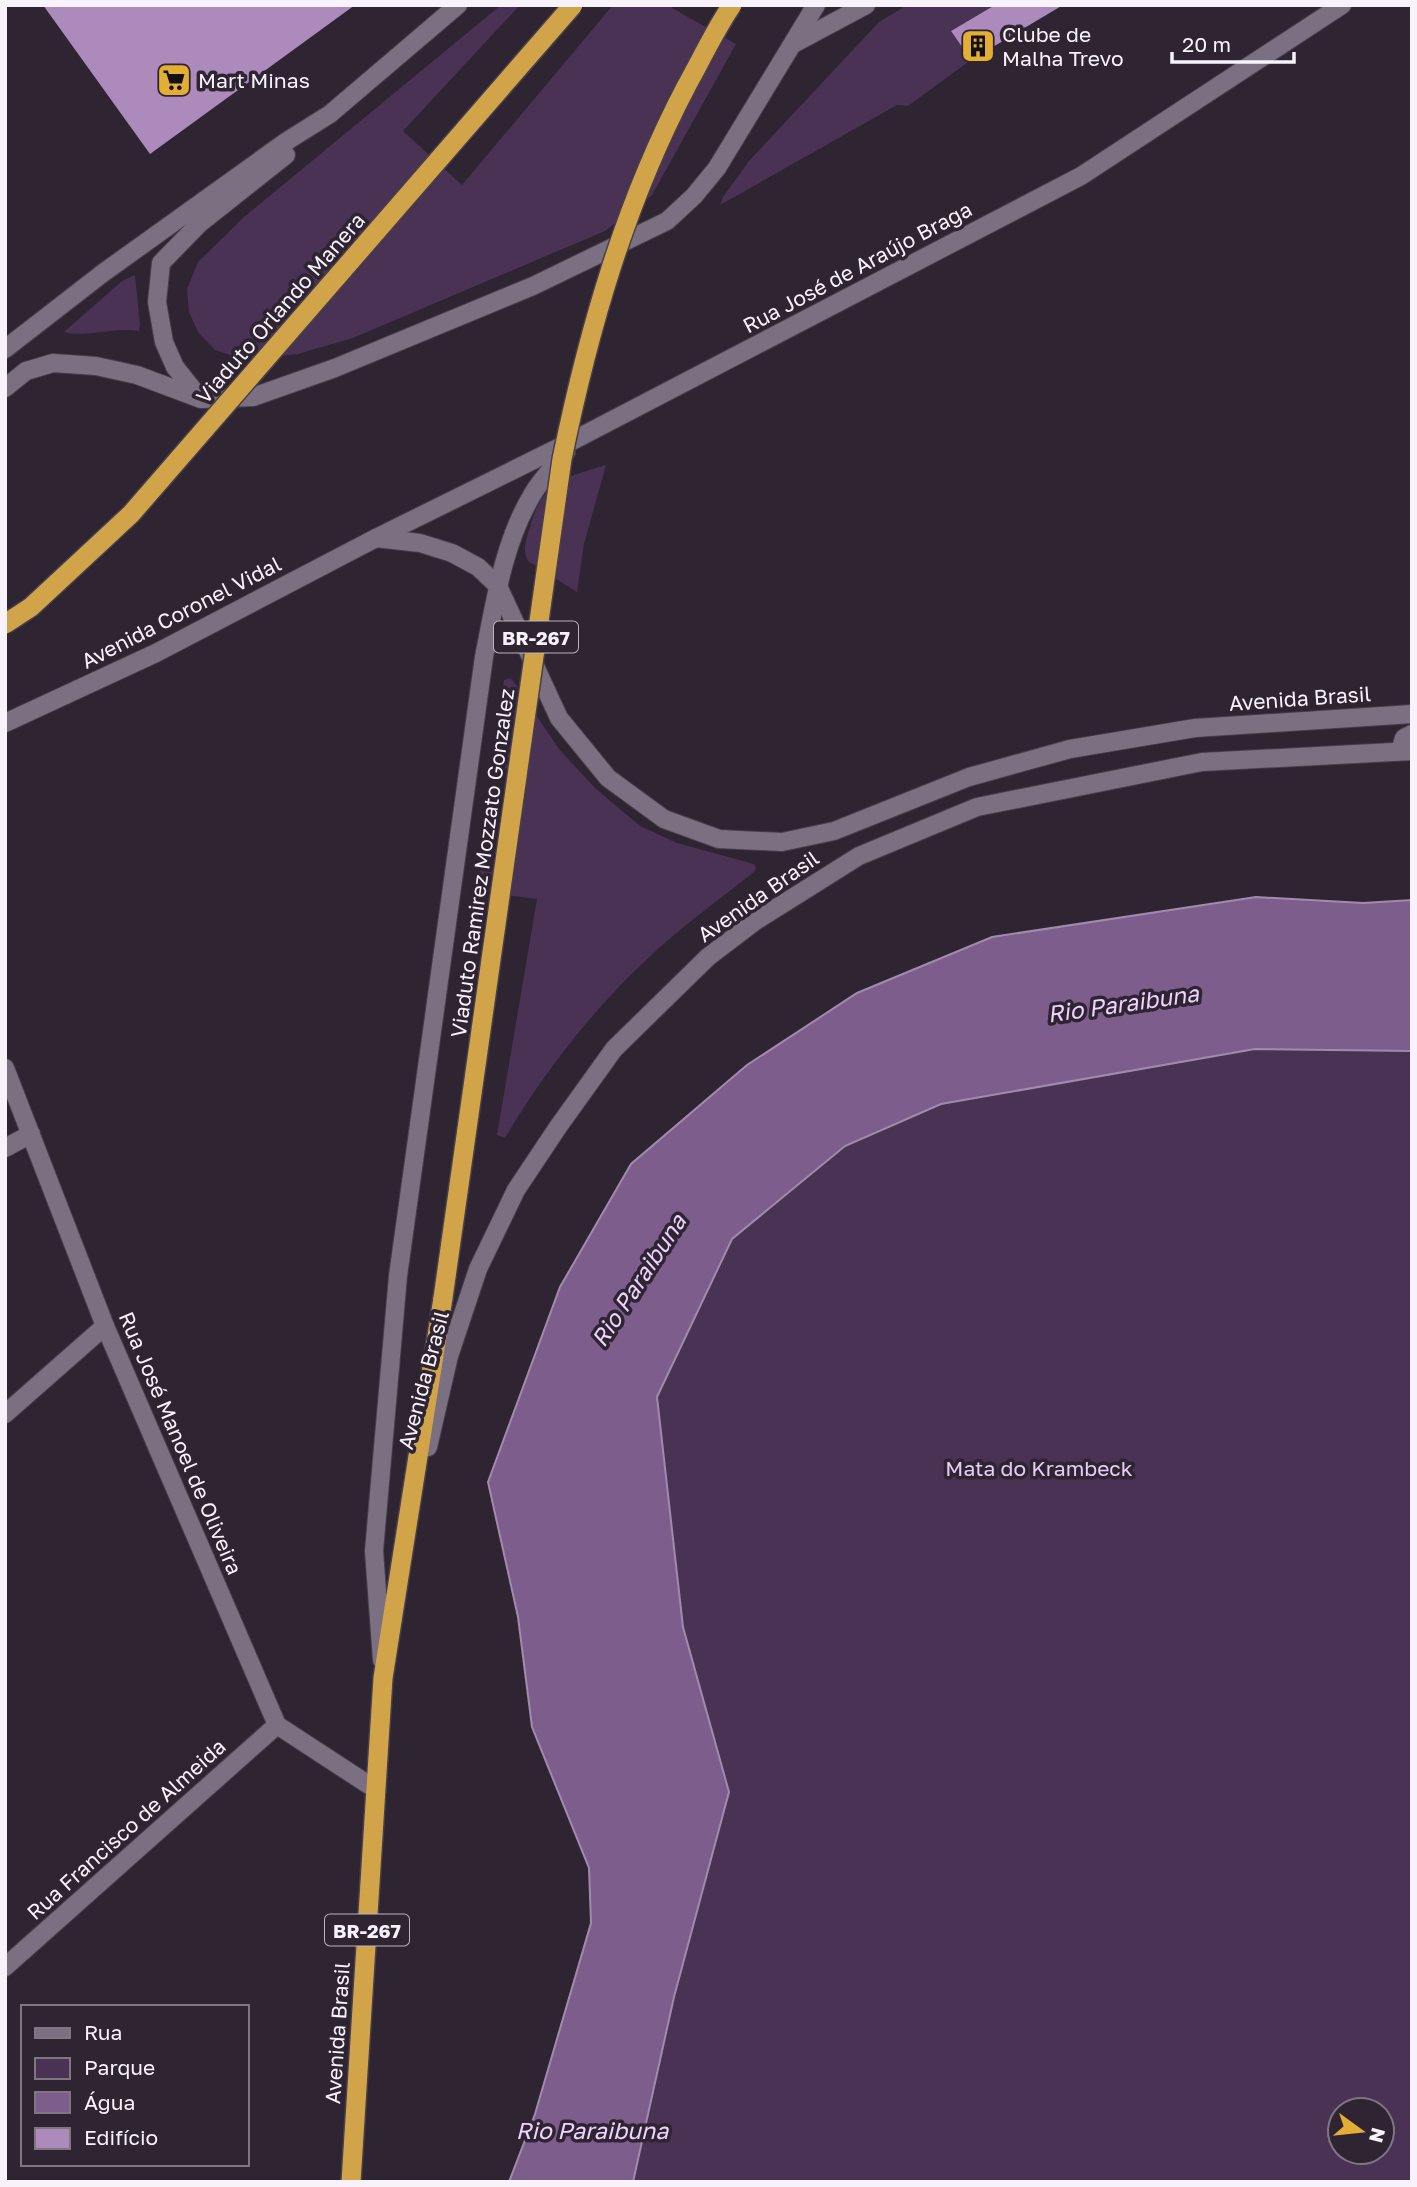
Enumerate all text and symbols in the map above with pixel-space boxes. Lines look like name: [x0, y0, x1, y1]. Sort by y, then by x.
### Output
place label: Clube de Malha Trevo: [1002, 21, 1124, 71]
scale bar: [1172, 21, 1294, 65]
building icon: Clube de Malha Trevo: [959, 27, 997, 65]
text: 20 m: [1182, 31, 1231, 57]
supermarket icon: Mart Minas: [155, 61, 193, 99]
place label: Mart Minas: [198, 67, 310, 93]
street label: Rua José de Araújo Braga: [738, 196, 976, 338]
street label: Viaduto Orlando Manera: [190, 207, 370, 409]
street label: Avenida Coronel Vidal: [77, 550, 285, 674]
road number: BR-267: [494, 622, 578, 652]
street label: Avenida Brasil: [1228, 680, 1372, 716]
street label: Viaduto Ramirez Mozzato Gonzalez: [445, 687, 519, 1039]
street label: Avenida Brasil: [692, 845, 824, 947]
water label: Rio Paraibuna: [1046, 978, 1201, 1027]
water label: Rio Paraibuna: [585, 1208, 692, 1351]
street label: Rua José Manoel de Oliveira: [114, 1308, 248, 1578]
street label: Avenida Brasil: [392, 1308, 454, 1452]
park label: Mata do Krambeck: [945, 1455, 1133, 1481]
street label: Rua Francisco de Almeida: [21, 1733, 231, 1925]
road number: BR-267: [325, 1914, 409, 1946]
street label: Avenida Brasil: [319, 1961, 355, 2105]
legend: [21, 2005, 248, 2166]
text: Rua: [84, 2019, 122, 2045]
text: Parque: [84, 2054, 155, 2080]
text: Água: [84, 2089, 135, 2115]
north arrow: [1326, 2096, 1396, 2166]
water label: Rio Paraibuna: [516, 2116, 669, 2144]
text: Edifício: [84, 2124, 158, 2150]
text: N: [1365, 2126, 1391, 2145]

